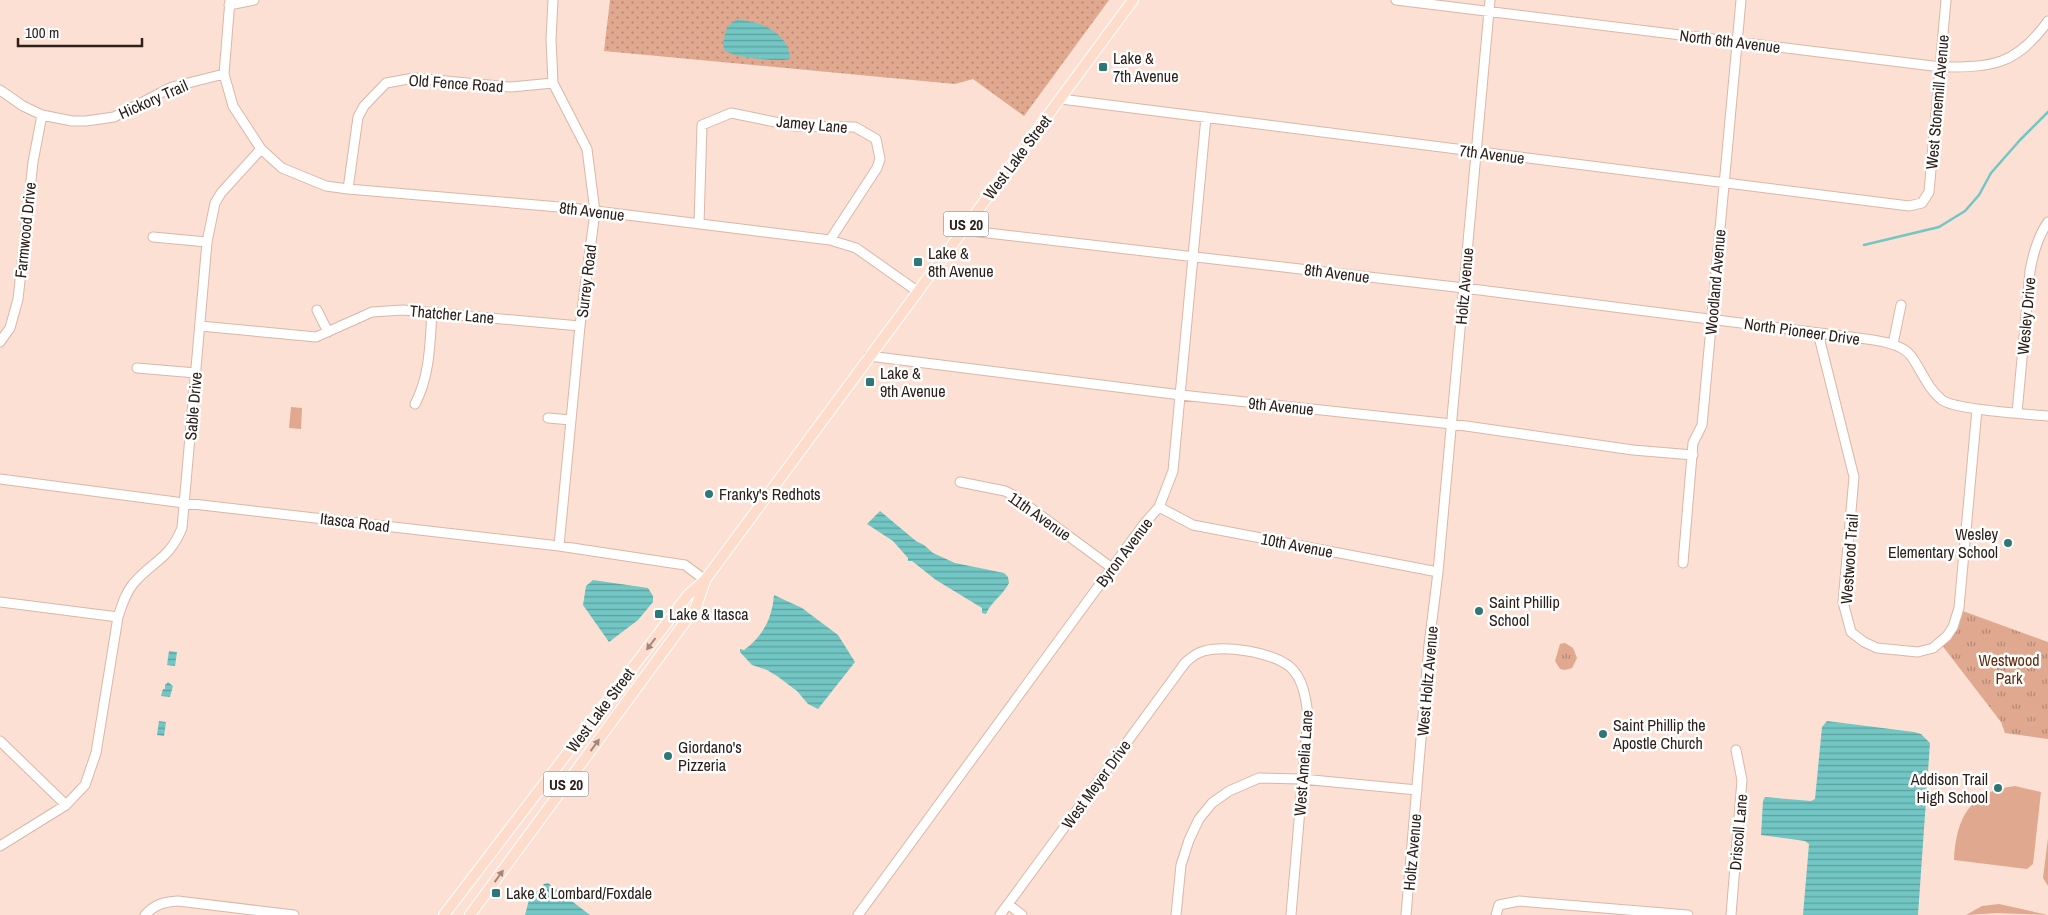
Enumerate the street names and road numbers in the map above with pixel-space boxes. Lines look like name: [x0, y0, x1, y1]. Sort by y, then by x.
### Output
street label: North 6th Avenue: [1678, 24, 1782, 58]
street label: West Stonemill Avenue: [1920, 34, 1954, 170]
street label: Old Fence Road: [408, 69, 504, 97]
street label: Hickory Trail: [115, 74, 191, 124]
street label: Jamey Lane: [775, 110, 849, 138]
street label: West Lake Street: [978, 110, 1056, 204]
street label: 7th Avenue: [1458, 139, 1526, 169]
street label: Farmwood Drive: [9, 181, 41, 279]
street label: 8th Avenue: [558, 196, 626, 226]
road number: US 20: [944, 212, 988, 236]
street label: Woodland Avenue: [1699, 228, 1731, 336]
street label: Surrey Road: [571, 243, 601, 319]
street label: Holtz Avenue: [1450, 247, 1478, 325]
street label: 8th Avenue: [1303, 258, 1371, 288]
street label: Wesley Drive: [2012, 276, 2040, 356]
street label: Thatcher Lane: [409, 299, 495, 329]
street label: North Pioneer Drive: [1743, 312, 1861, 350]
street label: Sable Drive: [179, 371, 207, 441]
street label: 9th Avenue: [1247, 392, 1315, 420]
street label: 11th Avenue: [1004, 486, 1076, 546]
street label: Itasca Road: [319, 507, 391, 537]
street label: Byron Avenue: [1091, 513, 1157, 591]
street label: Westwood Trail: [1835, 513, 1863, 605]
street label: 10th Avenue: [1259, 527, 1335, 563]
street label: West Holtz Avenue: [1411, 625, 1443, 737]
street label: West Lake Street: [561, 663, 639, 757]
street label: West Amelia Lane: [1288, 709, 1318, 817]
street label: West Meyer Drive: [1056, 735, 1136, 833]
road number: US 20: [544, 772, 588, 796]
street label: Driscoll Lane: [1724, 793, 1752, 871]
street label: Holtz Avenue: [1398, 813, 1426, 891]

